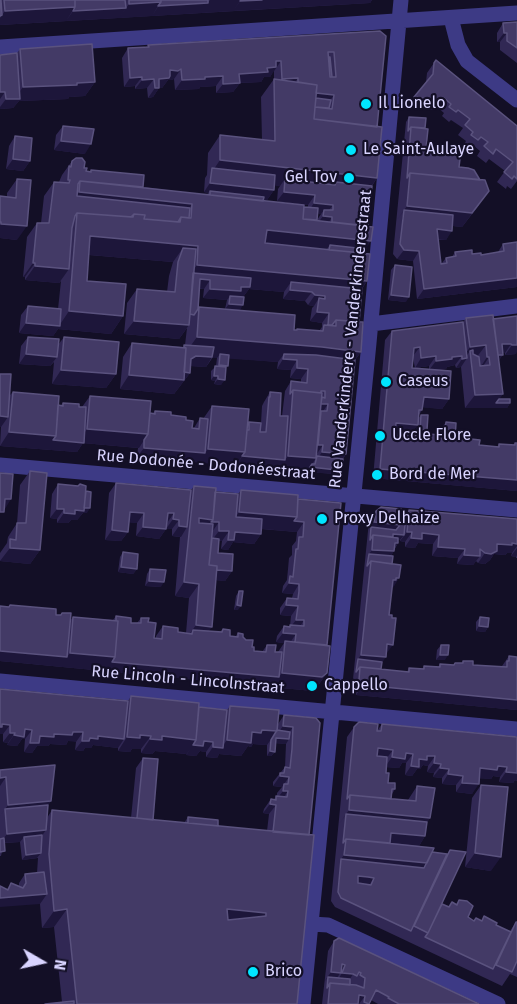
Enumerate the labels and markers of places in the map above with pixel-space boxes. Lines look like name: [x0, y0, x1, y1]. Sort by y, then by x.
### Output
place label: Il Lionelo: [378, 94, 446, 114]
marker: Il Lionelo: [359, 97, 373, 111]
place label: Le Saint-Aulaye: [363, 140, 474, 160]
marker: Le Saint-Aulaye: [344, 143, 358, 157]
place label: Gel Tov: [285, 168, 337, 188]
marker: Gel Tov: [342, 171, 356, 185]
place label: Caseus: [398, 372, 448, 392]
marker: Caseus: [379, 375, 393, 389]
place label: Uccle Flore: [392, 426, 471, 446]
marker: Uccle Flore: [373, 429, 387, 443]
place label: Bord de Mer: [389, 465, 477, 485]
marker: Bord de Mer: [370, 468, 384, 482]
place label: Proxy Delhaize: [334, 509, 440, 529]
marker: Proxy Delhaize: [315, 512, 329, 526]
place label: Cappello: [324, 676, 388, 696]
marker: Cappello: [305, 679, 319, 693]
place label: Brico: [265, 962, 302, 982]
marker: Brico: [246, 965, 260, 979]

